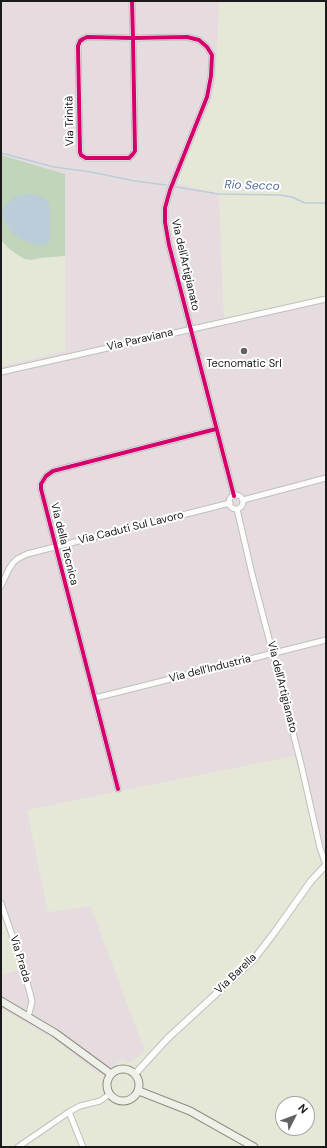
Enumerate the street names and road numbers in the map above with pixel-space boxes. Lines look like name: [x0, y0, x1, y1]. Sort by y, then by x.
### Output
street label: Via Trinità: [63, 96, 77, 146]
street label: Via dell'Artigianato: [168, 218, 202, 312]
street label: Via Paraviana: [106, 326, 174, 354]
street label: Via della Tecnica: [47, 501, 81, 587]
street label: Via Caduti Sul Lavoro: [77, 509, 185, 547]
street label: Via dell'Artigianato: [264, 640, 300, 734]
street label: Via dell’Industria: [168, 652, 252, 686]
street label: Via Prada: [7, 934, 33, 984]
street label: Via Barella: [213, 951, 259, 997]

